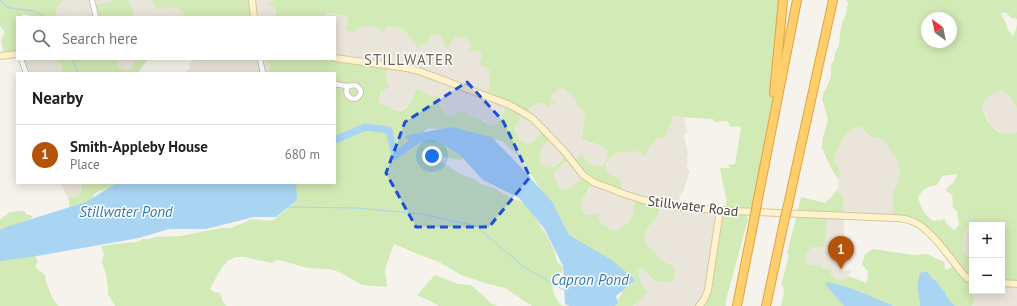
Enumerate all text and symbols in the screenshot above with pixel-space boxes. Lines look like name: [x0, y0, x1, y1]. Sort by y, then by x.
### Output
north arrow: [921, 12, 957, 48]
search box: [16, 16, 336, 60]
icon: search: [30, 27, 52, 49]
text: Search here: [62, 29, 138, 48]
district label: STILLWATER: [364, 50, 454, 69]
text: Nearby: [32, 87, 83, 109]
text: Smith-Appleby House: [70, 137, 208, 156]
text: 1: [41, 146, 49, 163]
text: 680 m: [285, 146, 320, 163]
your location: [422, 146, 442, 166]
text: Place: [70, 156, 100, 173]
street label: Stillwater Road: [647, 192, 739, 220]
water label: Stillwater Pond: [79, 202, 173, 221]
map controls: [969, 222, 1005, 294]
button: +: [969, 222, 1005, 258]
pin: 1: [828, 236, 854, 269]
button: −: [969, 258, 1005, 294]
water label: Capron Pond: [551, 270, 629, 289]

